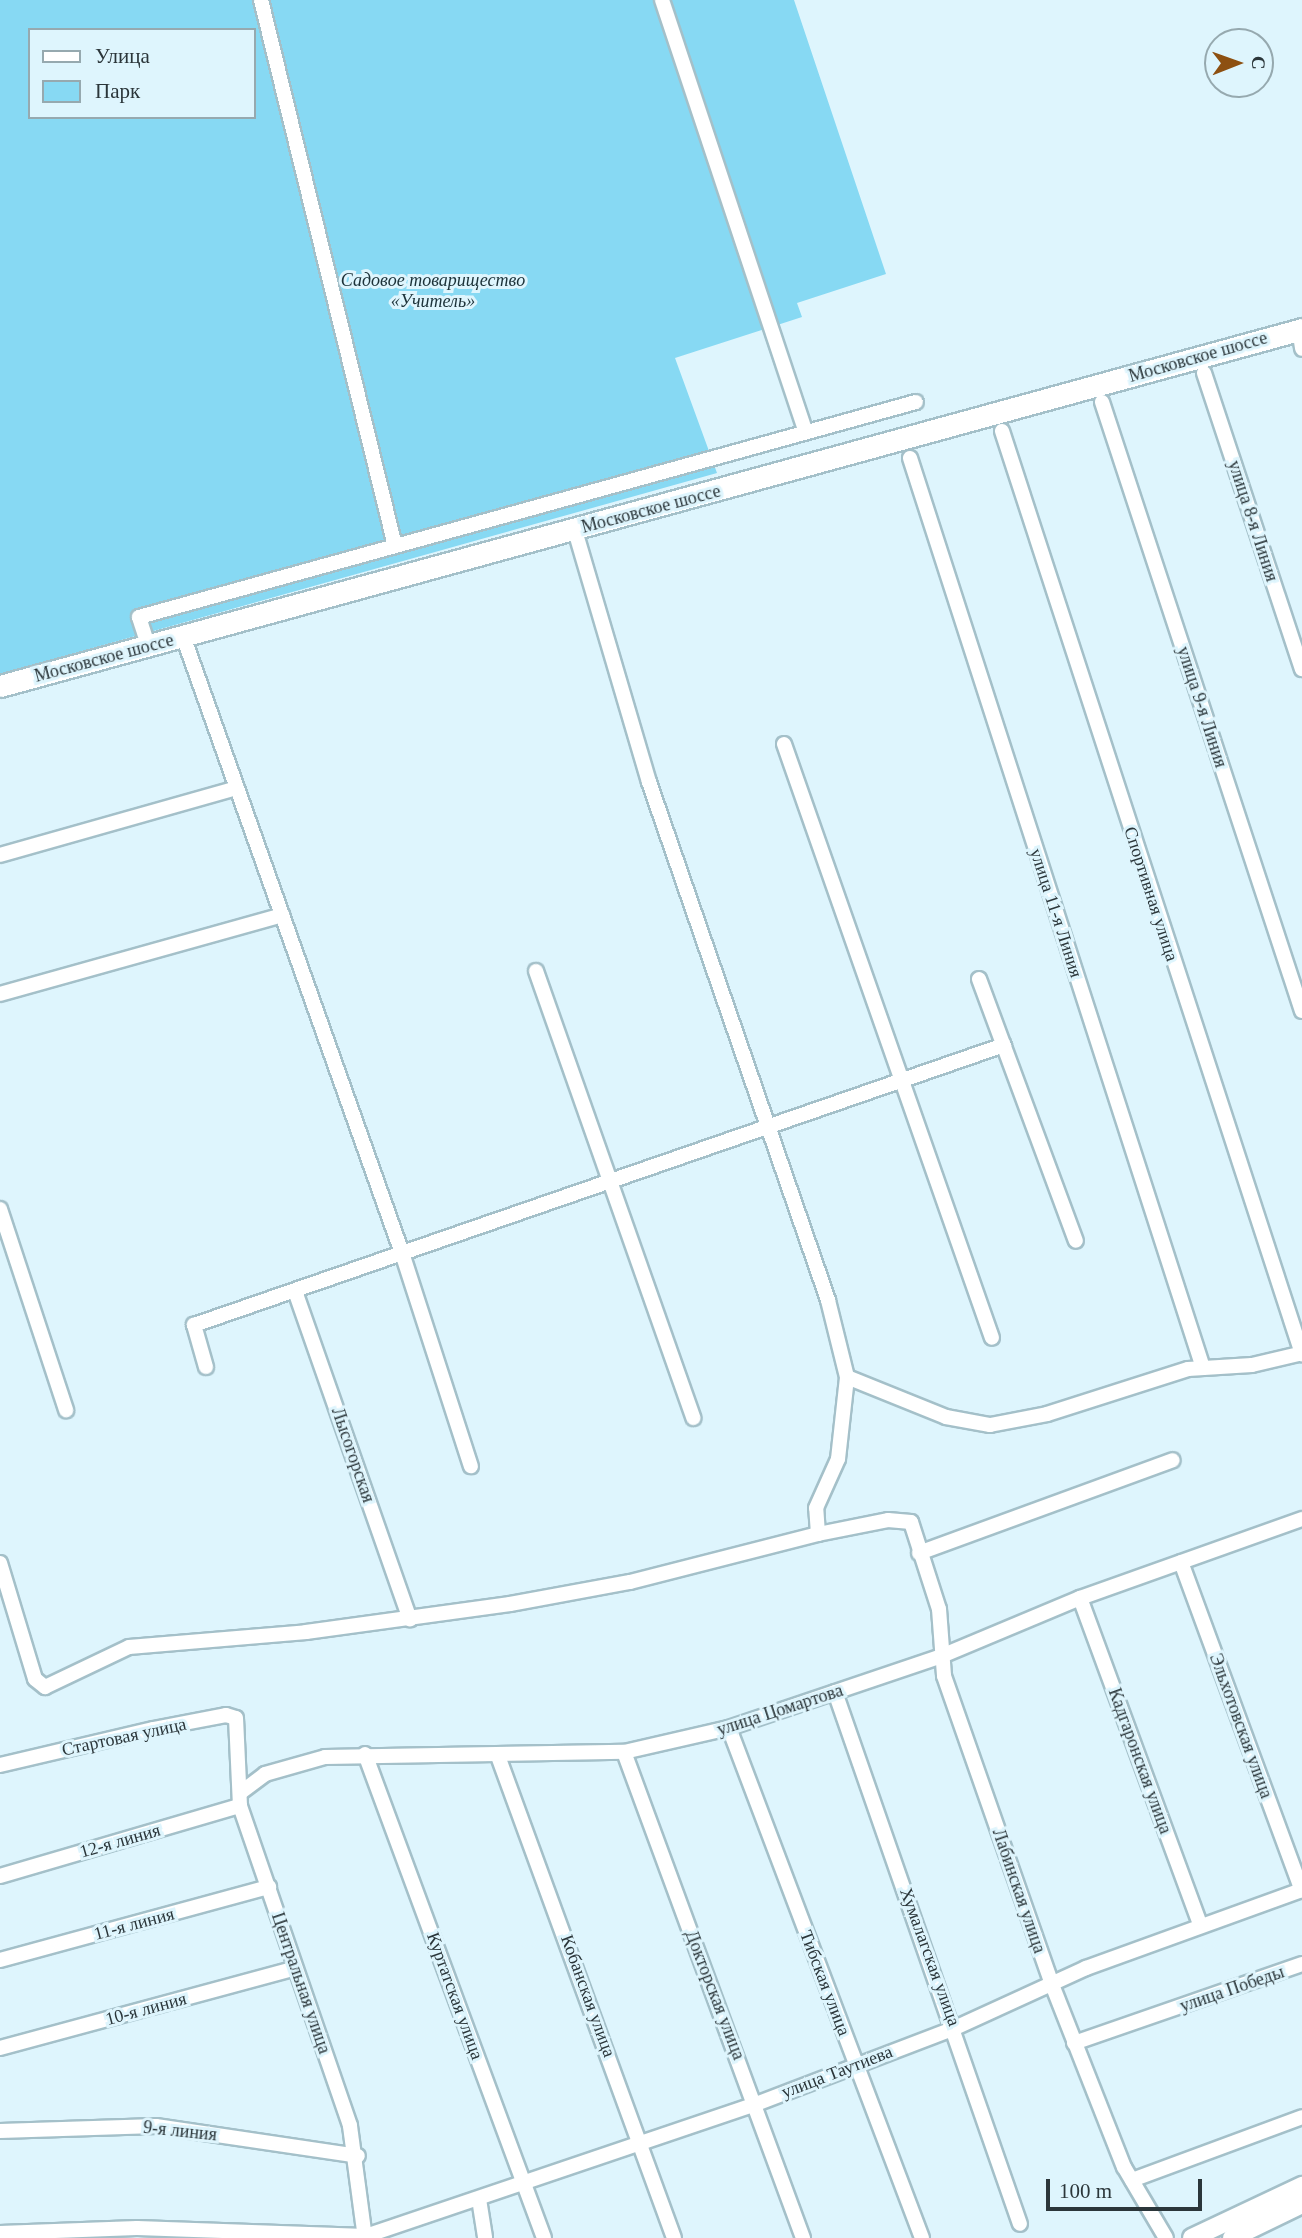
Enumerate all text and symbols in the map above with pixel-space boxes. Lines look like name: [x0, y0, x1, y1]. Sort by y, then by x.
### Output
legend: [28, 28, 256, 119]
north arrow: [1204, 28, 1274, 98]
text: Улица: [95, 44, 150, 68]
text: С: [1248, 56, 1269, 70]
text: Парк: [95, 79, 140, 103]
park label: Садовое товарищество «Учитель»: [341, 270, 525, 312]
street label: Московское шоссе: [1126, 327, 1270, 387]
street label: улица 8-я Линия: [1223, 458, 1283, 584]
street label: Московское шоссе: [579, 480, 723, 538]
street label: Московское шоссе: [32, 629, 176, 687]
street label: улица 9-я Линия: [1172, 644, 1232, 770]
street label: Спортивная улица: [1119, 824, 1183, 964]
street label: улица 11-я Линия: [1025, 846, 1087, 980]
street label: Лысогорская: [327, 1405, 379, 1505]
street label: Эльхотовская улица: [1205, 1651, 1277, 1801]
street label: улица Цомартова: [714, 1679, 846, 1741]
street label: Кадгаронская улица: [1104, 1685, 1176, 1837]
street label: Стартовая улица: [60, 1713, 188, 1761]
street label: 12-я линия: [77, 1819, 163, 1863]
street label: Лабинская улица: [988, 1826, 1050, 1956]
street label: Хумалагская улица: [895, 1885, 965, 2029]
street label: 11-я линия: [91, 1903, 177, 1945]
street label: Центральная улица: [267, 1910, 335, 2056]
street label: Докторская улица: [680, 1927, 750, 2063]
street label: Тибская улица: [795, 1927, 855, 2039]
street label: Куртатская улица: [422, 1929, 488, 2063]
street label: Кобанская улица: [556, 1932, 620, 2060]
street label: улица Победы: [1177, 1961, 1287, 2017]
street label: 10-я линия: [103, 1988, 189, 2030]
street label: улица Таутиева: [778, 2041, 896, 2103]
street label: 9-я линия: [142, 2116, 218, 2146]
scale bar: [1050, 2164, 1206, 2208]
text: 100 m: [1059, 2179, 1112, 2203]

